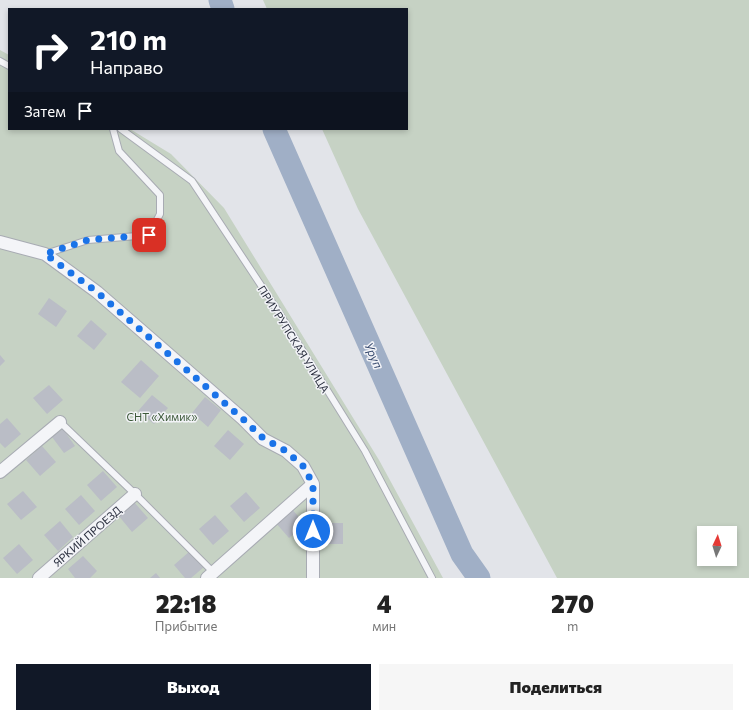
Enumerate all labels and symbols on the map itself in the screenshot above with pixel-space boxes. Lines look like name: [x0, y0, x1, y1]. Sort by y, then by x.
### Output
pin: [132, 218, 166, 252]
street label: ПРИУРУПСКАЯ УЛИЦА: [256, 283, 333, 395]
water label: Уруп: [362, 340, 386, 370]
park label: СНТ «Химик»: [126, 410, 198, 423]
street label: ЯРКИЙ ПРОЕЗД: [50, 502, 124, 569]
position arrow: [292, 510, 334, 552]
north arrow: [697, 526, 737, 566]

